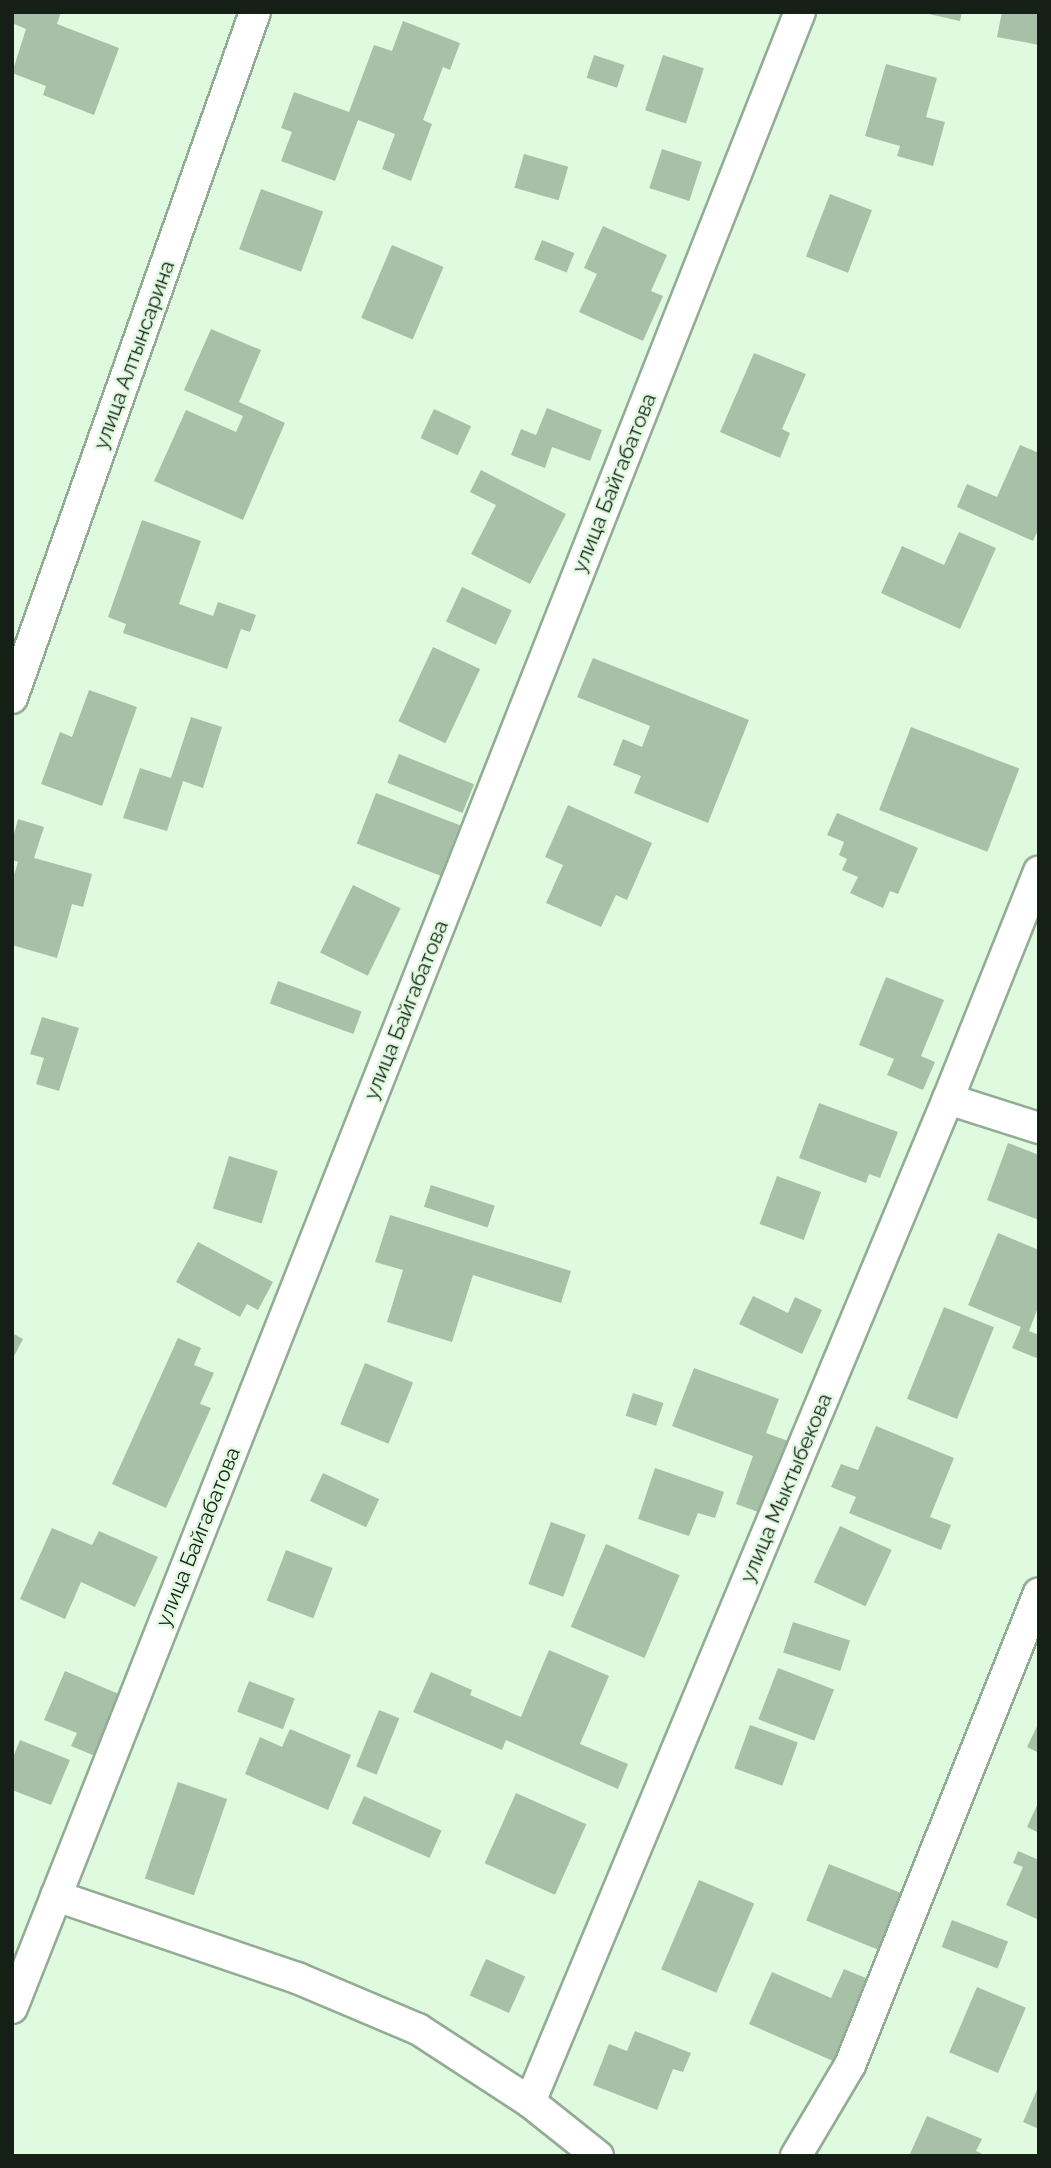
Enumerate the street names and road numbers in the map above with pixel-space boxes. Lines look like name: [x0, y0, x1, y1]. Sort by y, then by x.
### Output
street label: улица Алтынсарина: [88, 257, 180, 453]
street label: улица Байгабатова: [566, 389, 662, 577]
street label: улица Байгабатова: [358, 916, 454, 1104]
street label: улица Мыктыбекова: [735, 1390, 837, 1586]
street label: улица Байгабатова: [150, 1443, 246, 1631]

